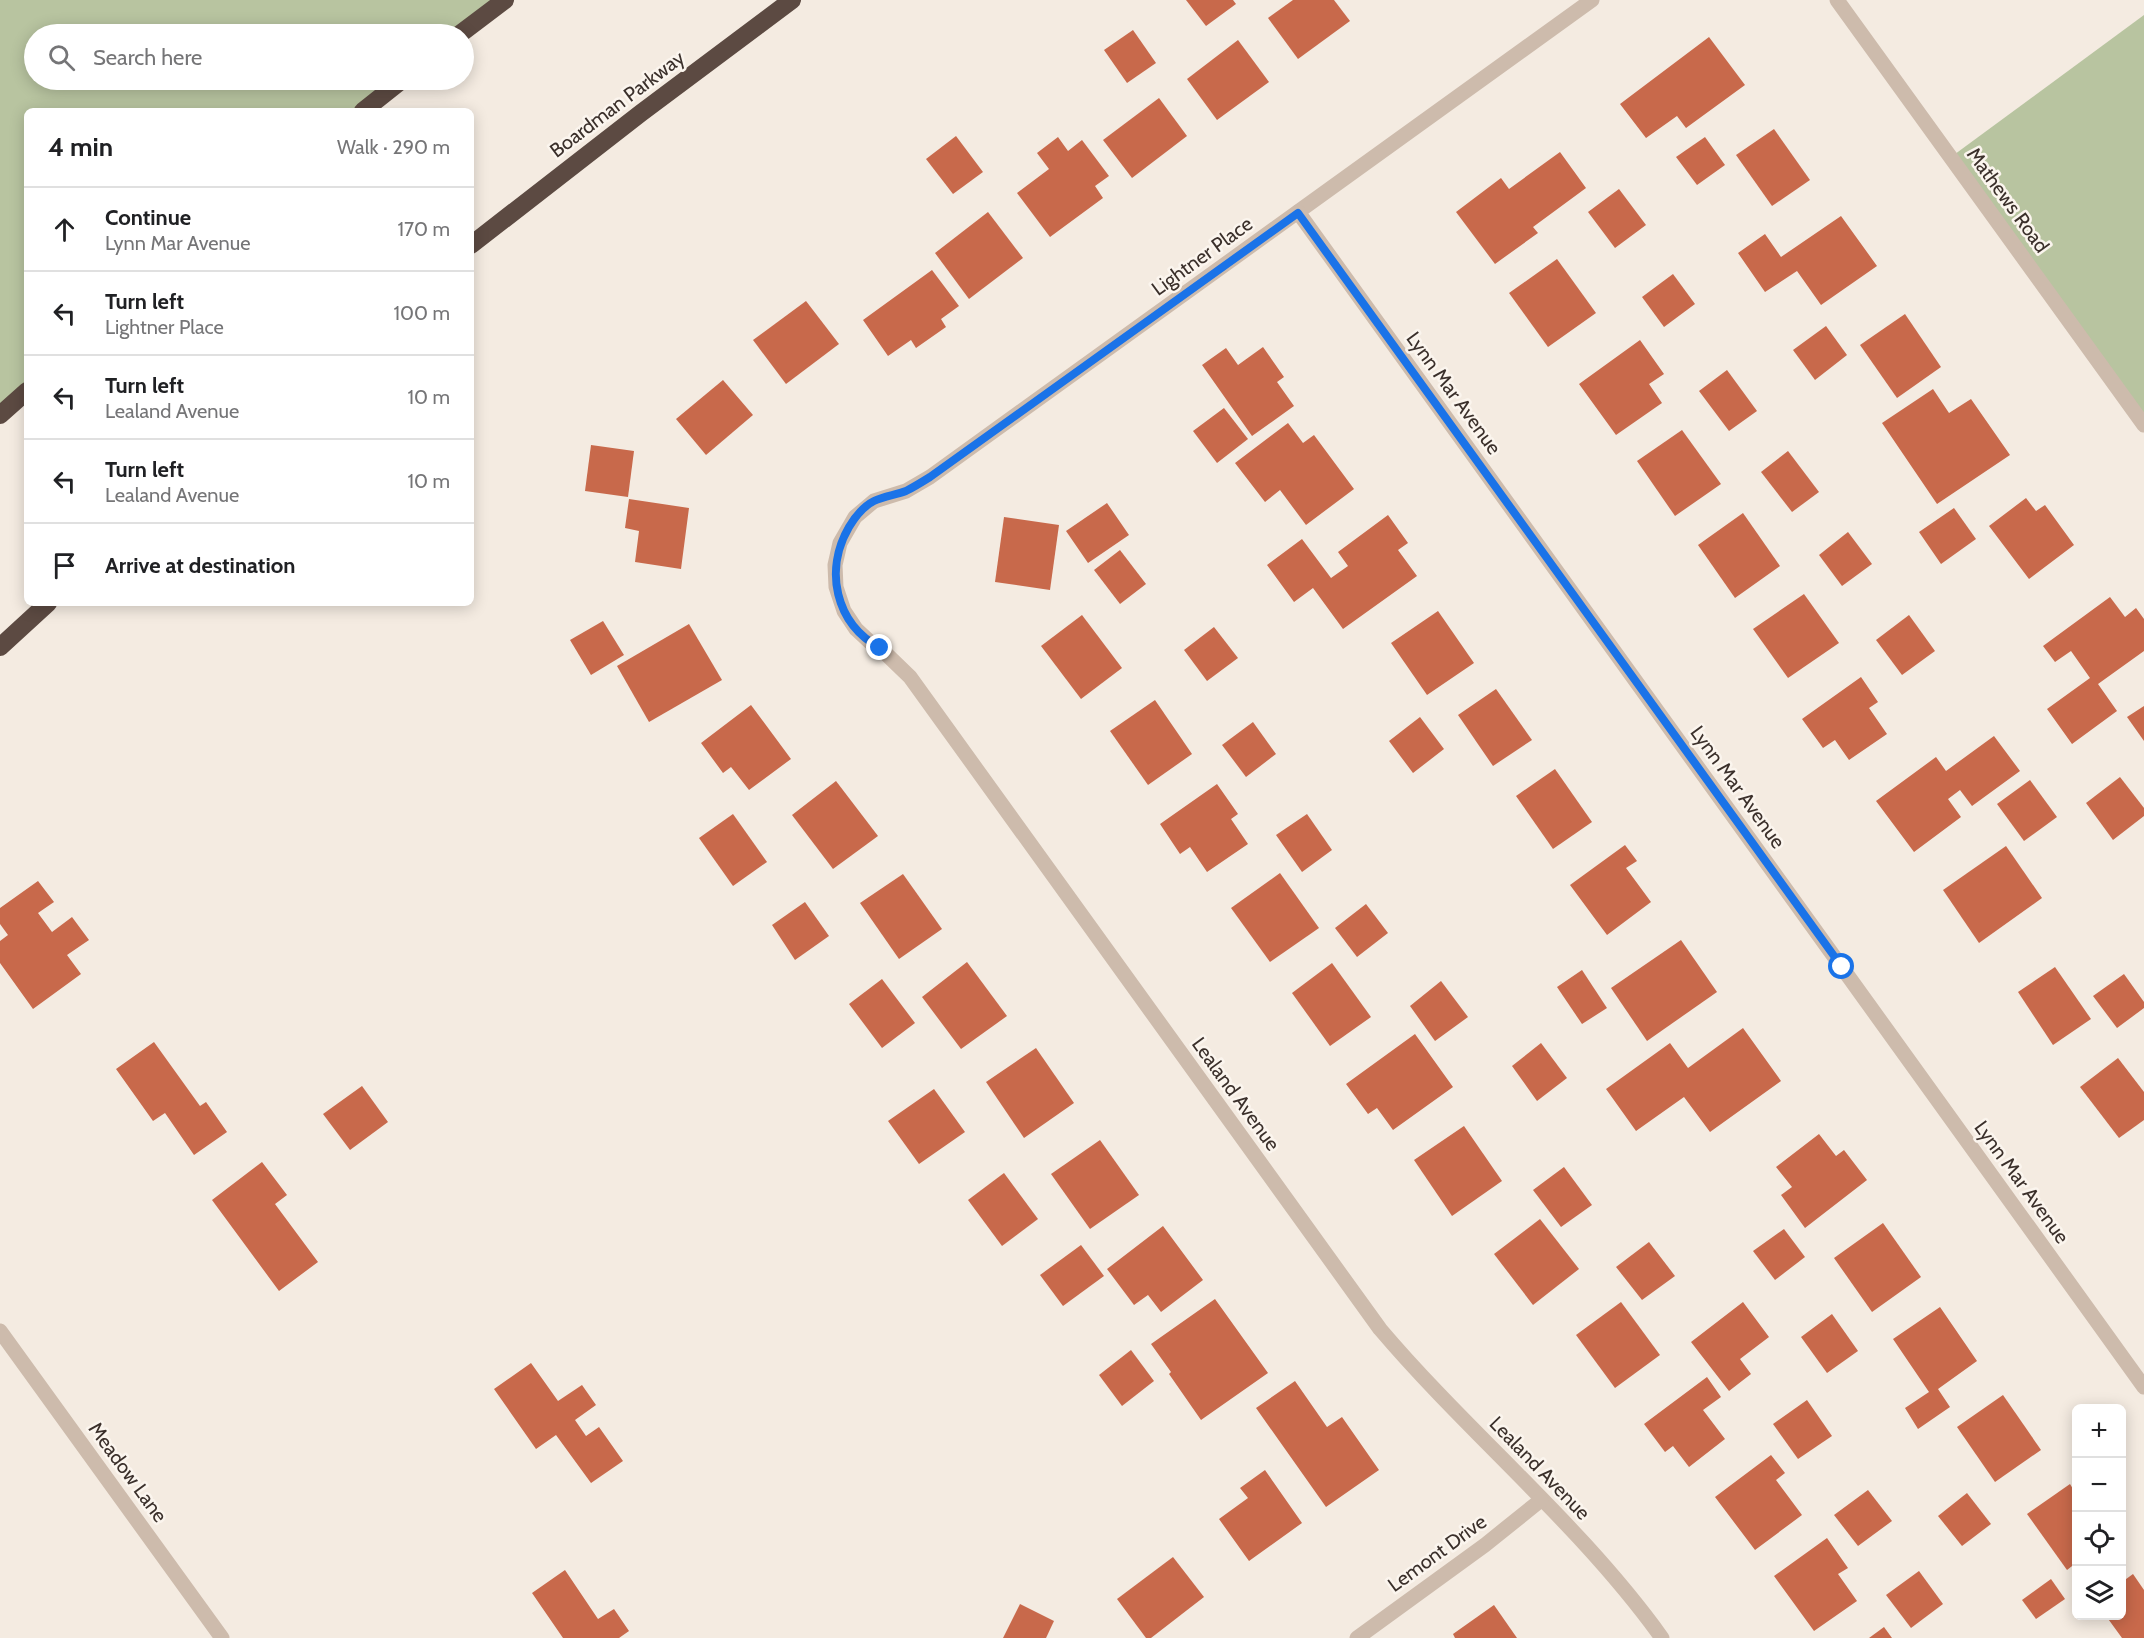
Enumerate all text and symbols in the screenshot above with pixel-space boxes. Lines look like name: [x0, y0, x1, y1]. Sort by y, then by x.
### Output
search box: [24, 24, 474, 90]
icon: search: [45, 41, 78, 74]
text: Search here: [93, 44, 202, 71]
street label: Boardman Parkway: [545, 46, 689, 162]
text: 4 min: [48, 131, 113, 163]
text: Walk · 290 m: [337, 135, 450, 159]
street label: Mathews Road: [1962, 143, 2054, 257]
text: Continue: [105, 204, 191, 231]
street label: Lightner Place: [1147, 211, 1257, 301]
icon: ahead: [48, 213, 81, 246]
text: 170 m: [398, 217, 450, 241]
text: Lynn Mar Avenue: [105, 231, 250, 255]
text: Turn left: [105, 288, 184, 315]
icon: left: [48, 297, 81, 330]
text: 100 m: [394, 301, 450, 325]
text: Lightner Place: [105, 315, 224, 339]
street label: Lynn Mar Avenue: [1402, 327, 1506, 459]
text: Turn left: [105, 372, 184, 399]
icon: left: [48, 381, 81, 414]
text: 10 m: [407, 385, 450, 409]
text: Lealand Avenue: [105, 399, 239, 423]
text: Turn left: [105, 456, 184, 483]
icon: left: [48, 465, 81, 498]
text: 10 m: [407, 469, 450, 493]
text: Lealand Avenue: [105, 483, 239, 507]
icon: arrive: [48, 549, 81, 582]
text: Arrive at destination: [105, 552, 295, 579]
route end: [866, 634, 892, 660]
street label: Lynn Mar Avenue: [1686, 721, 1790, 853]
route start: [1828, 953, 1854, 979]
street label: Lealand Avenue: [1187, 1033, 1285, 1155]
street label: Lynn Mar Avenue: [1970, 1116, 2074, 1248]
map controls: [2072, 1404, 2126, 1620]
button: +: [2072, 1404, 2126, 1458]
street label: Lealand Avenue: [1485, 1411, 1595, 1525]
street label: Meadow Lane: [84, 1417, 172, 1527]
button: −: [2072, 1458, 2126, 1512]
street label: Lemont Drive: [1383, 1509, 1491, 1597]
button: locate: [2072, 1512, 2126, 1566]
button: layers: [2072, 1566, 2126, 1620]

